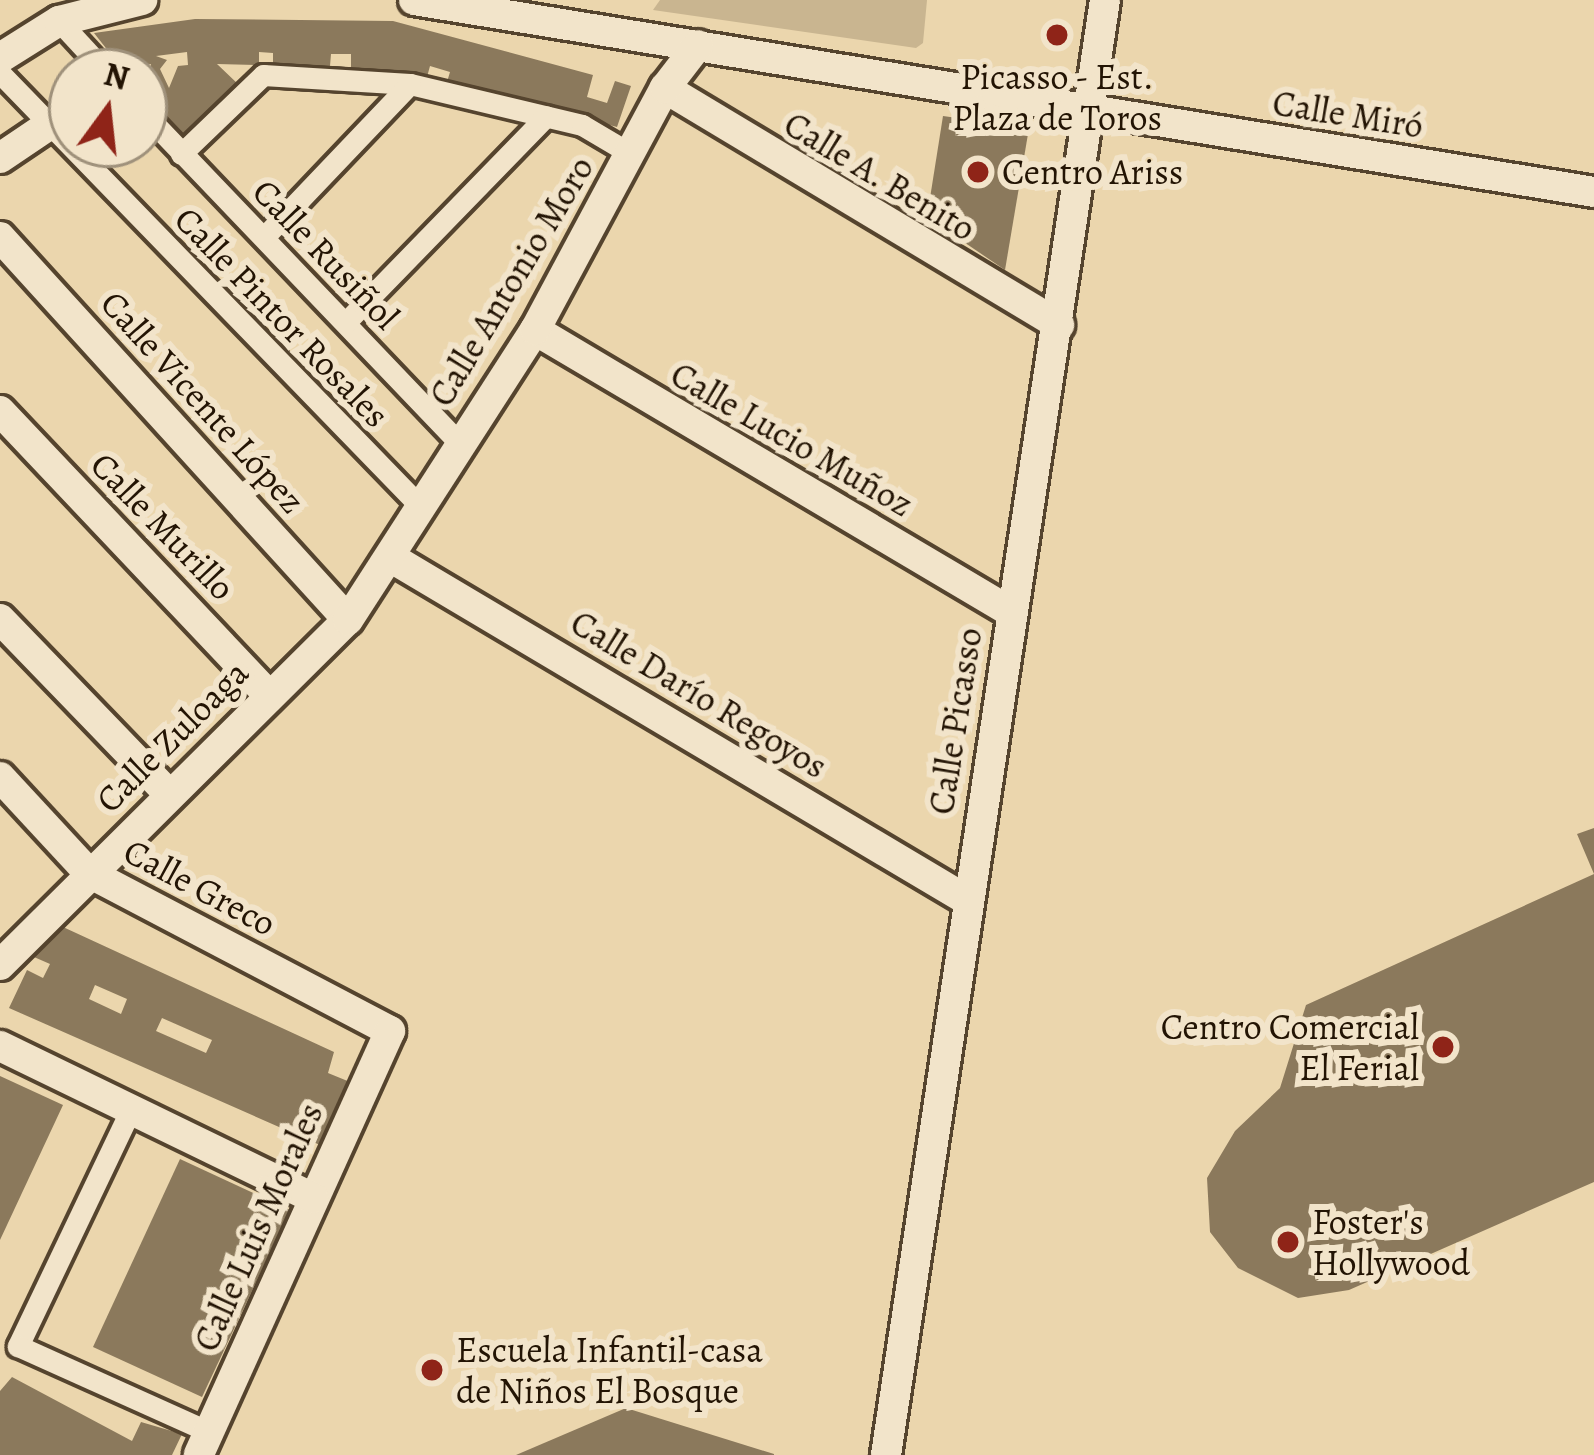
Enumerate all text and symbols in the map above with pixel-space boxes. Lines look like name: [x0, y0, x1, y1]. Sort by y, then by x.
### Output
marker: Picasso - Est. Plaza de Toros: [1044, 22, 1070, 48]
north arrow: [48, 48, 168, 168]
text: N: [99, 51, 134, 100]
place label: Picasso - Est. Plaza de Toros: [952, 54, 1162, 139]
street label: Calle Miró: [1270, 81, 1426, 147]
street label: Calle A. Benito: [776, 102, 984, 250]
street label: Calle Antonio Moro: [419, 148, 603, 414]
place label: Centro Ariss: [1002, 150, 1183, 194]
marker: Centro Ariss: [965, 159, 991, 185]
street label: Calle Rusiñol: [244, 170, 408, 338]
street label: Calle Pintor Rosales: [166, 198, 398, 436]
street label: Calle Vicente López: [92, 282, 314, 522]
street label: Calle Lucio Muñoz: [663, 352, 921, 526]
street label: Calle Murillo: [82, 443, 244, 609]
street label: Calle Darío Regoyos: [563, 601, 835, 787]
street label: Calle Picasso: [919, 625, 991, 817]
street label: Calle Zuloaga: [87, 651, 257, 821]
street label: Calle Greco: [117, 829, 283, 945]
place label: Centro Comercial El Ferial: [1161, 1004, 1419, 1089]
marker: Centro Comercial El Ferial: [1430, 1034, 1456, 1060]
street label: Calle Luis Morales: [184, 1096, 332, 1358]
place label: Foster's Hollywood: [1312, 1199, 1470, 1284]
marker: Foster's Hollywood: [1275, 1229, 1301, 1255]
place label: Escuela Infantil-casa de Niños El Bosque: [456, 1327, 763, 1412]
marker: Escuela Infantil-casa de Niños El Bosque: [419, 1357, 445, 1383]

